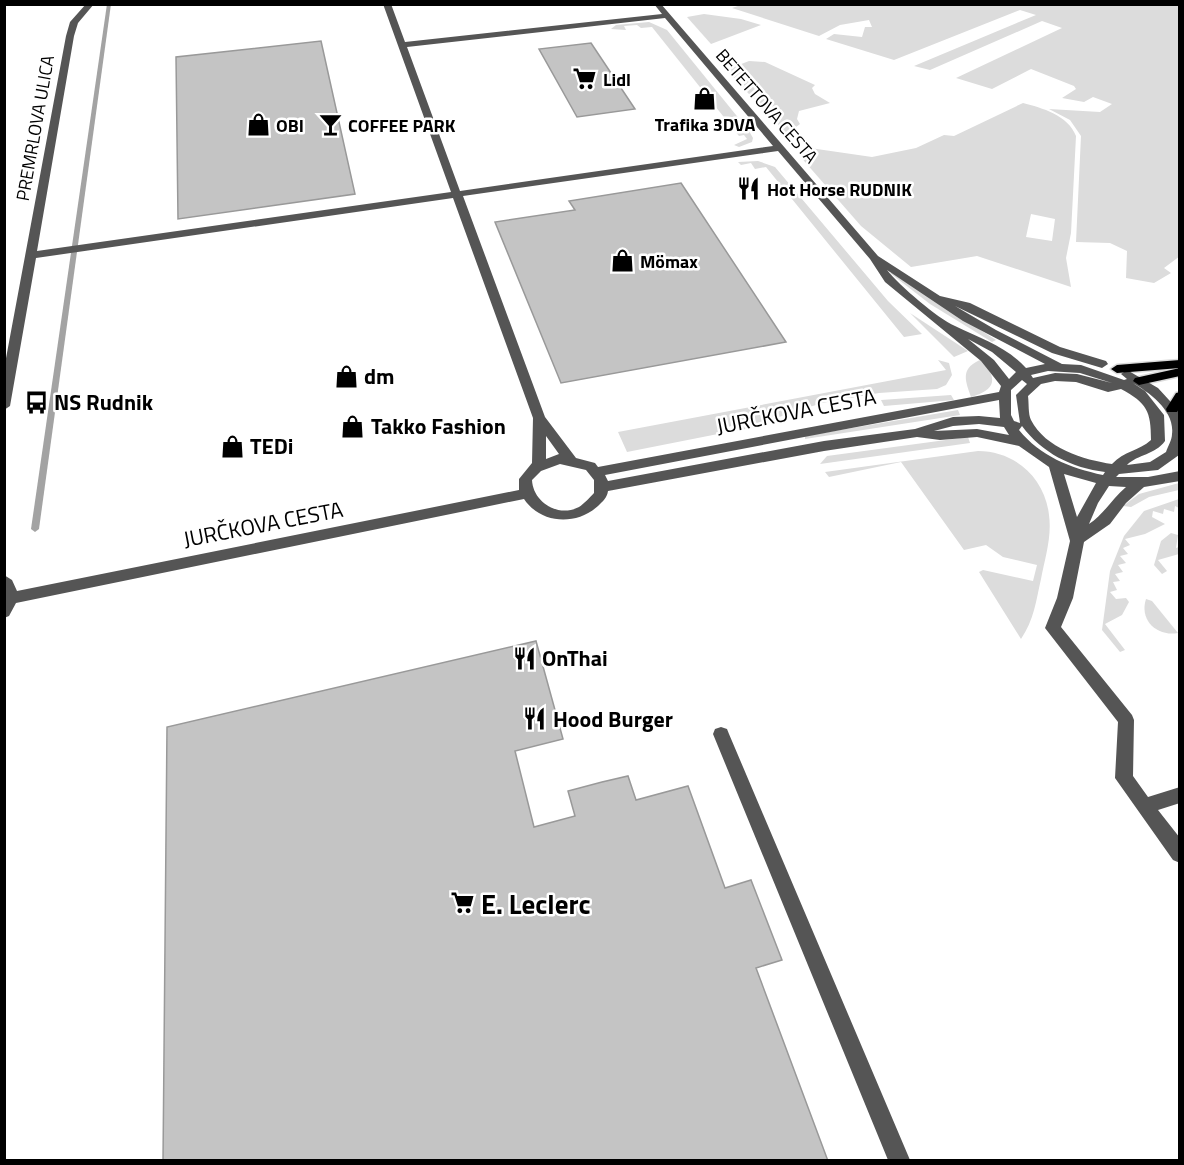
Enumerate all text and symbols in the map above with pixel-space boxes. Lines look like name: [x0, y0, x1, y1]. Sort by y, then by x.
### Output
street label: BETETTOVA CESTA: [710, 43, 825, 169]
street label: PREMRLOVA ULICA: [9, 53, 61, 203]
supermarket icon: Lidl: [572, 66, 598, 92]
place label: Lidl: [603, 66, 631, 93]
shop icon: Trafika 3DVA: [692, 85, 718, 111]
place label: Trafika 3DVA: [655, 111, 755, 138]
shop icon: OBI: [245, 112, 271, 138]
place label: OBI: [276, 112, 304, 139]
bar icon: COFFEE PARK: [317, 112, 343, 138]
place label: COFFEE PARK: [348, 112, 456, 139]
restaurant icon: Hot Horse RUDNIK: [736, 176, 762, 202]
place label: Hot Horse RUDNIK: [767, 176, 912, 203]
shop icon: Mömax: [609, 248, 635, 274]
place label: Mömax: [640, 248, 698, 275]
place label: dm: [364, 359, 395, 393]
shop icon: dm: [333, 363, 359, 389]
street label: JURČKOVA CESTA: [713, 379, 879, 443]
place label: NS Rudnik: [54, 385, 154, 419]
bus stop icon: NS Rudnik: [23, 389, 49, 415]
place label: Takko Fashion: [371, 409, 506, 443]
shop icon: Takko Fashion: [340, 413, 366, 439]
place label: TEDi: [250, 429, 293, 463]
shop icon: TEDi: [219, 433, 245, 459]
street label: JURČKOVA CESTA: [180, 492, 346, 556]
place label: OnThai: [542, 641, 608, 675]
restaurant icon: OnThai: [511, 645, 537, 671]
place label: Hood Burger: [553, 702, 673, 736]
restaurant icon: Hood Burger: [522, 706, 548, 732]
place label: E. Leclerc: [481, 883, 591, 924]
supermarket icon: E. Leclerc: [450, 890, 476, 916]

